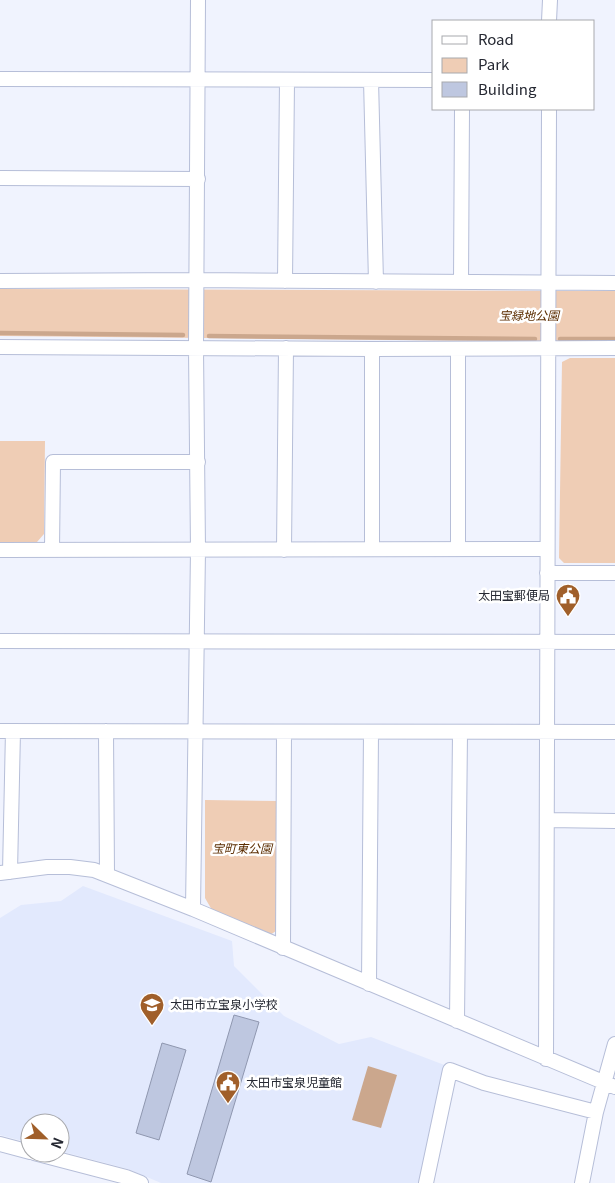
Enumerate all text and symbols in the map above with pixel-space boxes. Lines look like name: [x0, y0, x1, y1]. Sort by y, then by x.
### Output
legend: [432, 20, 595, 110]
text: Road: [478, 28, 514, 49]
text: Park: [478, 53, 510, 74]
text: Building: [478, 78, 537, 99]
park label: 宝緑地公園: [499, 306, 561, 323]
public building icon: 太田宝郵便局: [555, 583, 581, 617]
place label: 太田宝郵便局: [478, 586, 550, 603]
park label: 宝町東公園: [212, 839, 274, 856]
school or university icon: 太田市立宝泉小学校: [139, 992, 165, 1026]
place label: 太田市立宝泉小学校: [170, 995, 278, 1012]
public building icon: 太田市宝泉児童館: [215, 1070, 241, 1104]
place label: 太田市宝泉児童館: [246, 1073, 342, 1090]
north arrow: [20, 1113, 70, 1163]
text: N: [47, 1135, 69, 1152]

